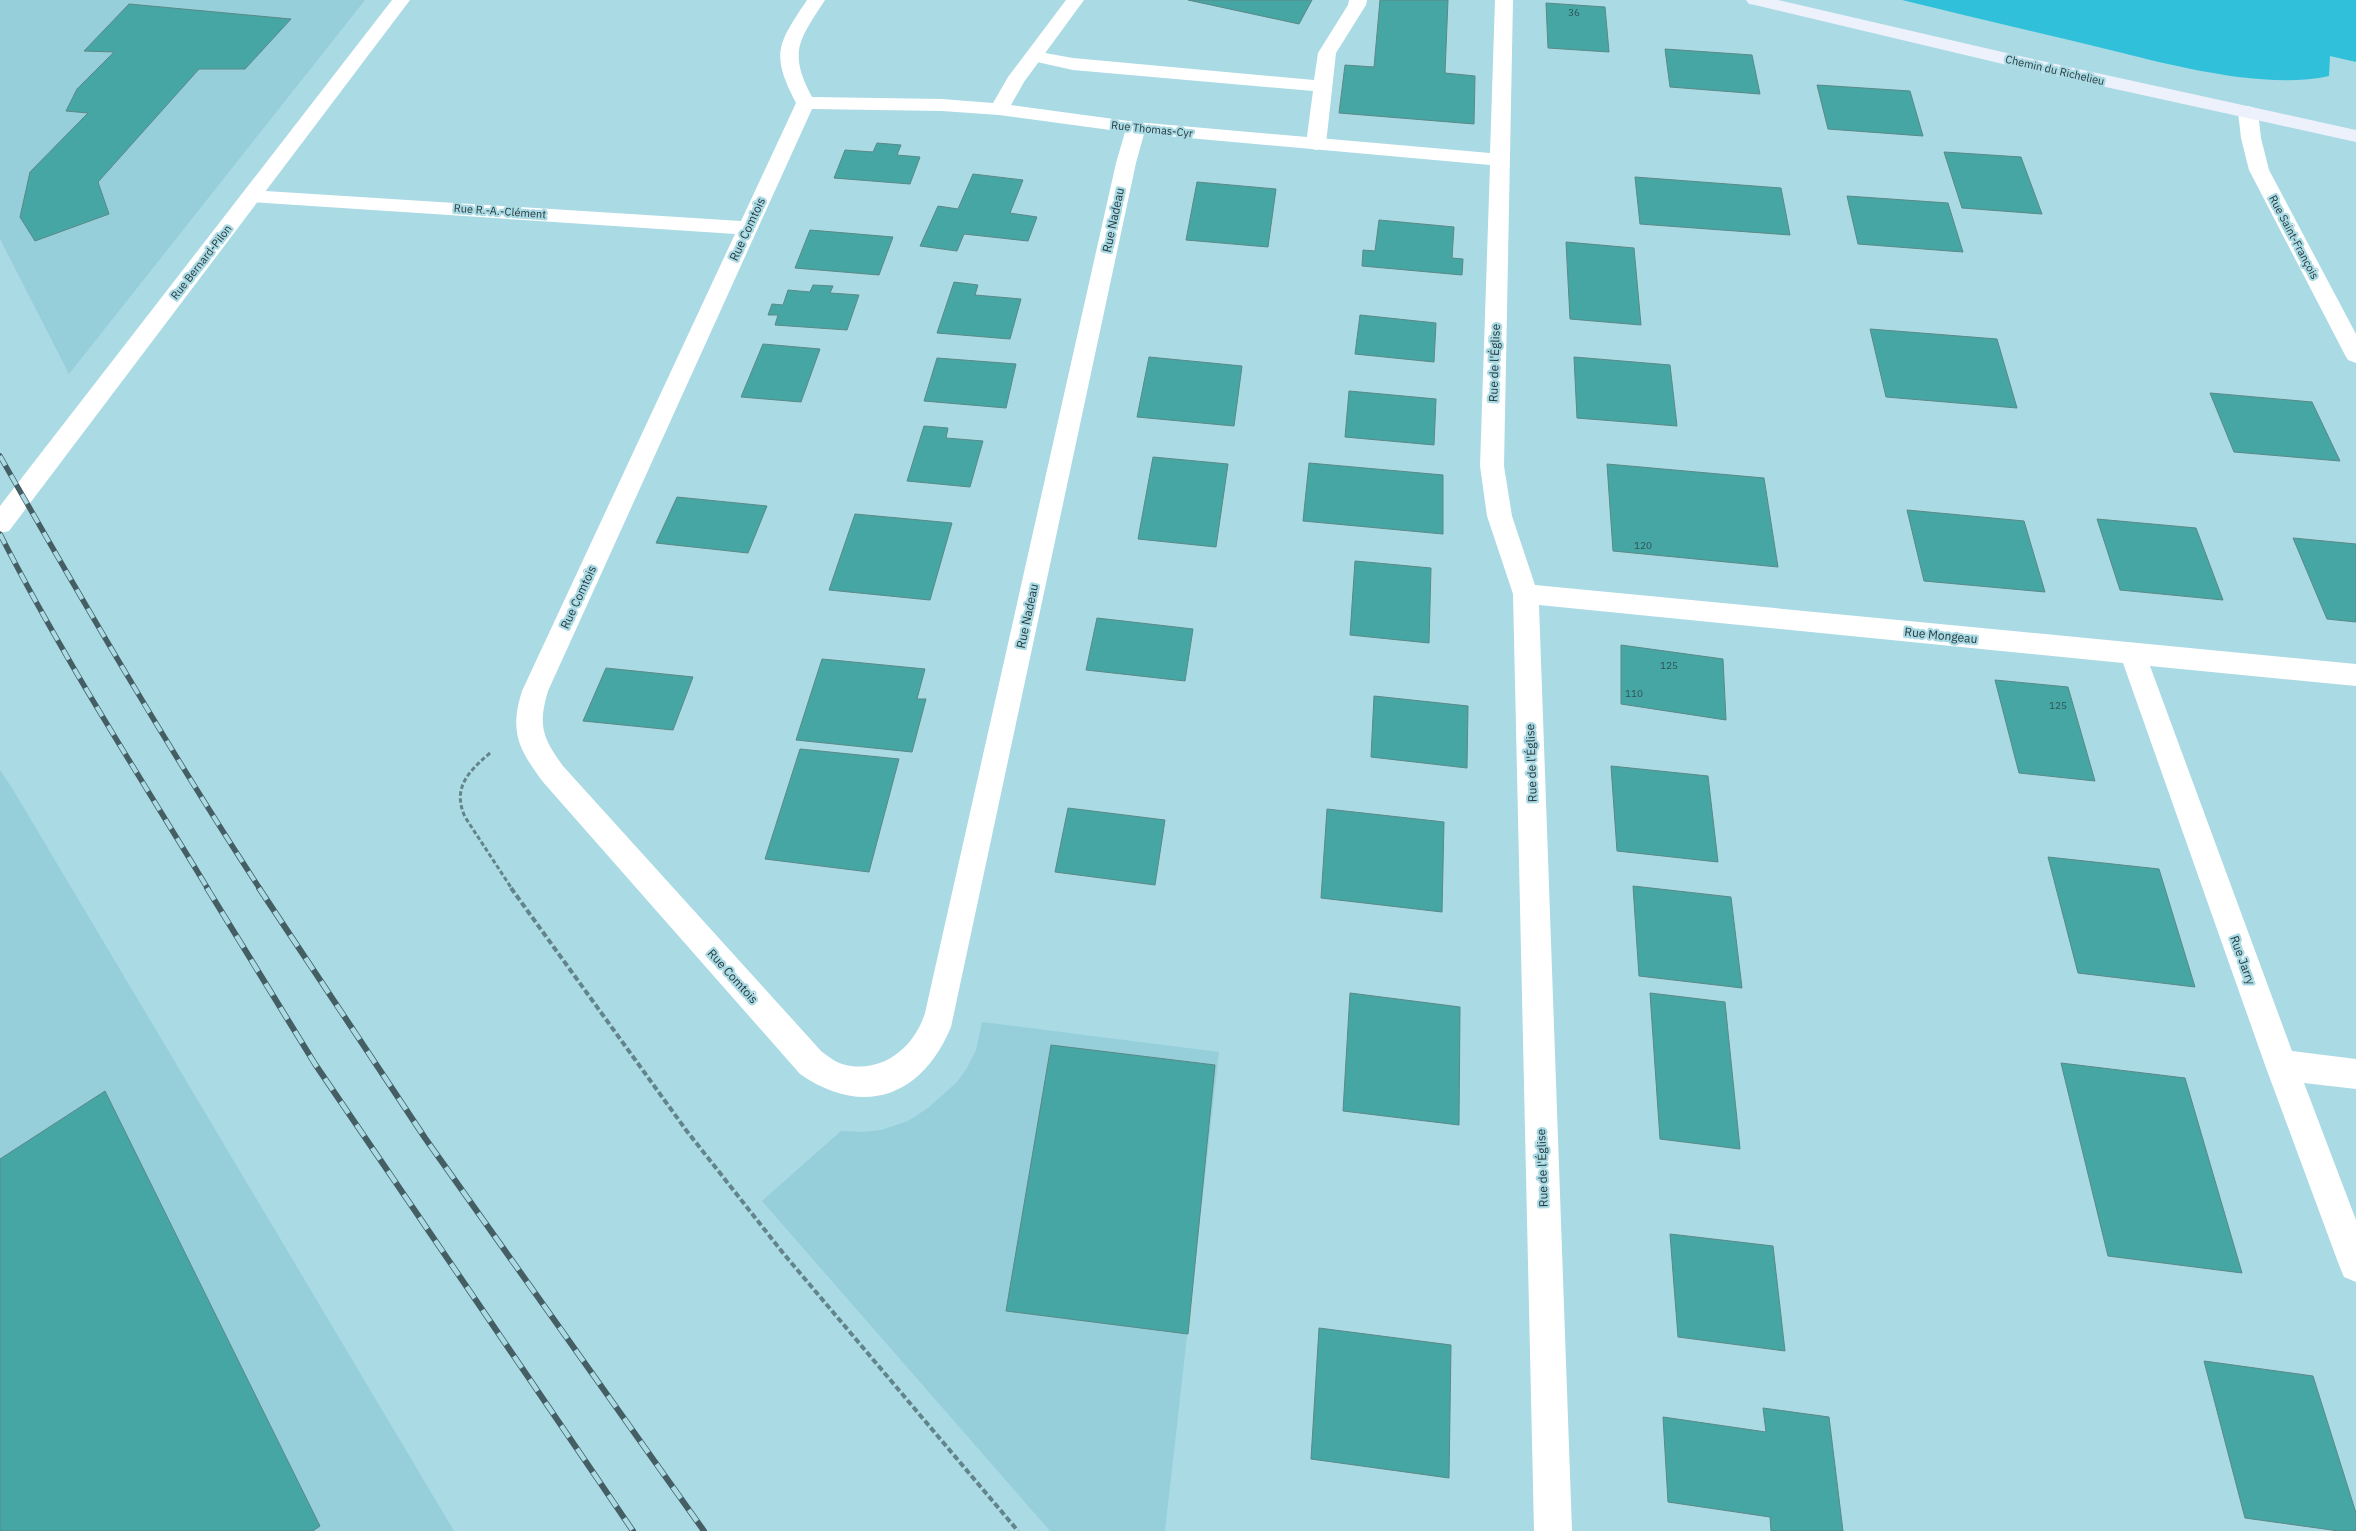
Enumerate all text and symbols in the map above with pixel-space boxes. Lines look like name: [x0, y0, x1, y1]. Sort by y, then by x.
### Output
house number: 36: [1568, 6, 1580, 19]
street label: Chemin du Richelieu: [2004, 52, 2106, 88]
street label: Rue Thomas-Cyr: [1110, 118, 1194, 140]
street label: Rue Nadeau: [1099, 186, 1127, 254]
street label: Rue Saint-François: [2266, 193, 2322, 281]
street label: Rue Comtois: [726, 195, 768, 263]
street label: Rue R.-A.-Clément: [453, 201, 547, 221]
street label: Rue Bernard-Pilon: [168, 222, 234, 302]
street label: Rue de l'Église: [1485, 323, 1503, 402]
house number: 120: [1634, 539, 1652, 552]
street label: Rue Comtois: [557, 563, 599, 631]
street label: Rue Nadeau: [1013, 582, 1041, 650]
street label: Rue Mongeau: [1904, 624, 1978, 646]
house number: 125: [1660, 659, 1678, 672]
house number: 110: [1625, 687, 1643, 700]
house number: 125: [2049, 699, 2067, 712]
street label: Rue de l'Église: [1522, 723, 1540, 802]
street label: Rue Jarry: [2227, 933, 2259, 987]
street label: Rue Comtois: [705, 946, 762, 1007]
street label: Rue de l'Église: [1533, 1128, 1551, 1207]

